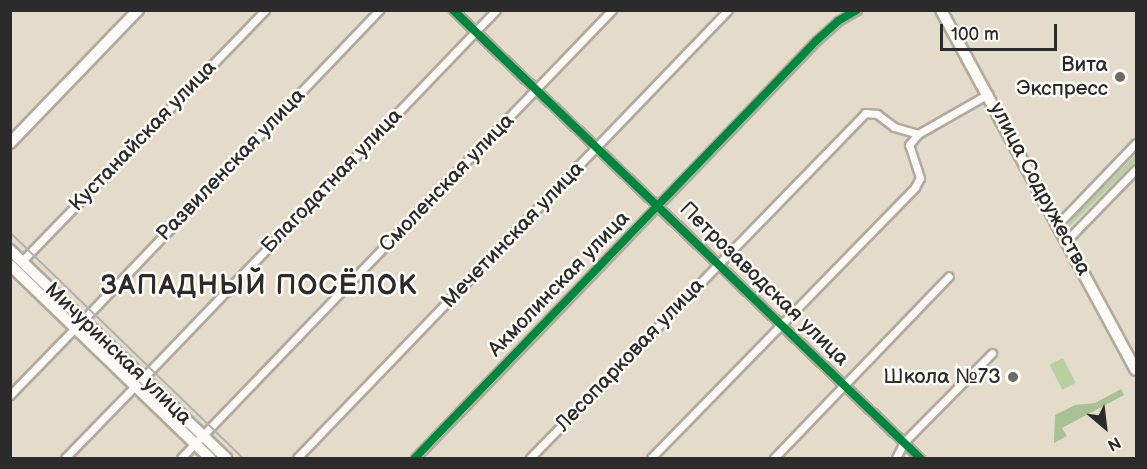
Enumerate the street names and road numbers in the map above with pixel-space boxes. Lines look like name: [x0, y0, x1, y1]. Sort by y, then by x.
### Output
street label: Кустанайская улица: [64, 55, 222, 217]
street label: Развиленская улица: [151, 83, 311, 247]
street label: улица Содружества: [984, 98, 1096, 280]
street label: Благодатная улица: [256, 103, 408, 259]
street label: Смоленская улица: [374, 108, 520, 258]
street label: Мечетинская улица: [437, 156, 589, 314]
street label: Петрозаводская улица: [674, 197, 854, 371]
street label: Акмолинская улица: [483, 206, 635, 362]
street label: Лесопарковая улица: [550, 273, 710, 437]
street label: Мичуринская улица: [39, 277, 197, 431]

